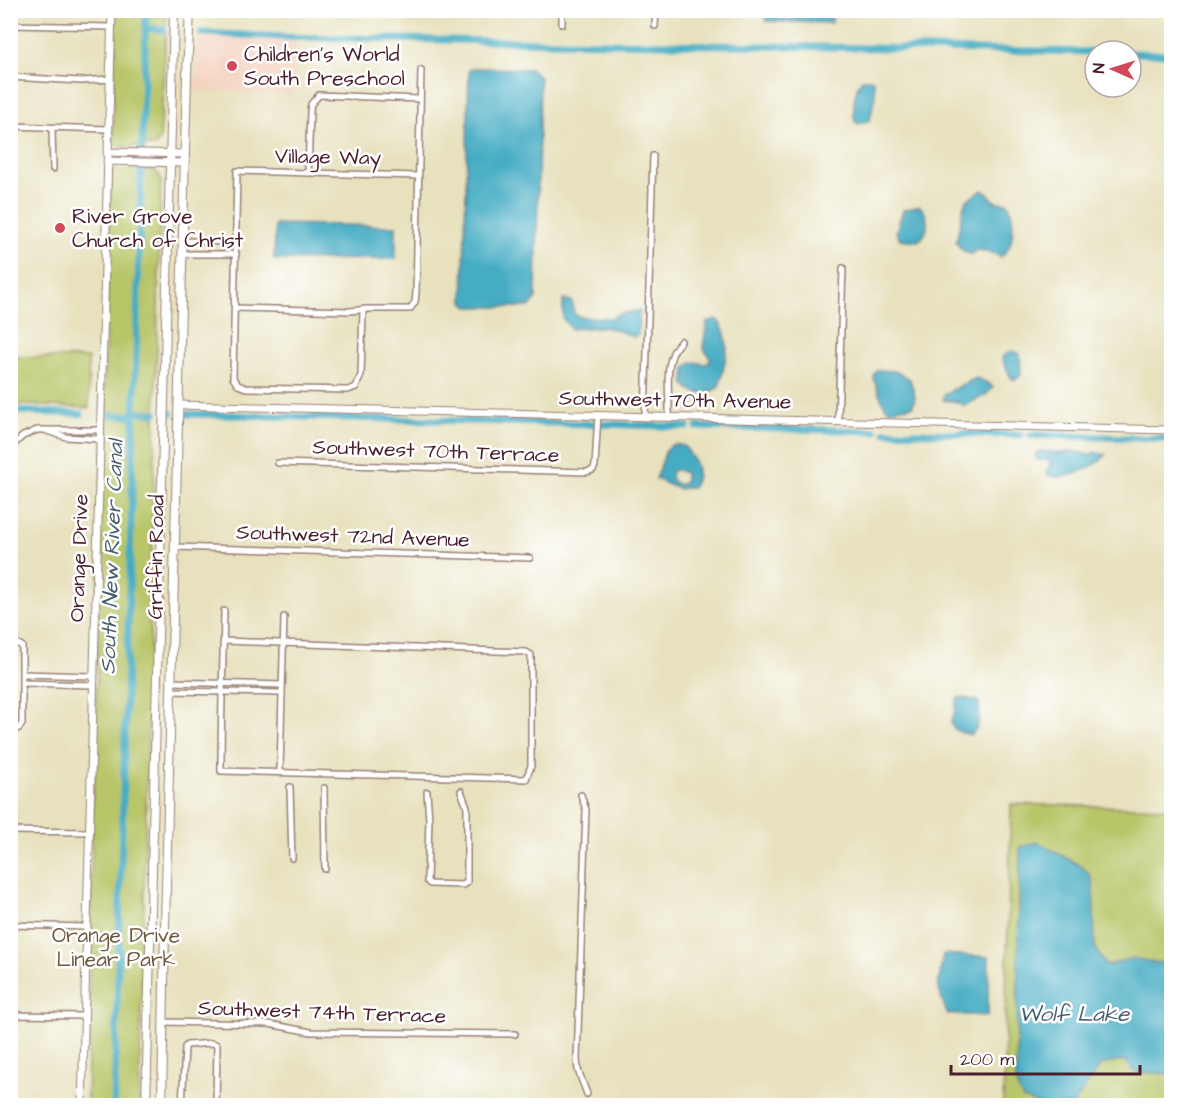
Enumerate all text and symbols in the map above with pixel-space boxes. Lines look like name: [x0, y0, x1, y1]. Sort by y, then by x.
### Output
north arrow: [1083, 39, 1143, 99]
place label: Children's World South Preschool: [244, 40, 405, 93]
marker: Children's World South Preschool: [225, 59, 239, 73]
text: N: [1088, 63, 1110, 74]
street label: Village Way: [275, 142, 382, 174]
place label: River Grove Church of Christ: [72, 202, 244, 255]
marker: River Grove Church of Christ: [53, 221, 67, 235]
street label: Southwest 70th Avenue: [559, 383, 791, 417]
street label: Southwest 70th Terrace: [312, 432, 560, 470]
water label: South New River Canal: [92, 437, 132, 675]
street label: Orange Drive: [62, 493, 98, 623]
street label: Griffin Road: [140, 494, 172, 620]
street label: Southwest 72nd Avenue: [236, 517, 470, 555]
park label: Orange Drive Linear Park: [52, 921, 180, 974]
street label: Southwest 74th Terrace: [198, 993, 446, 1031]
water label: Wolf Lake: [1019, 999, 1130, 1030]
scale bar: [951, 1038, 1140, 1076]
text: 200 m: [960, 1047, 1014, 1072]

